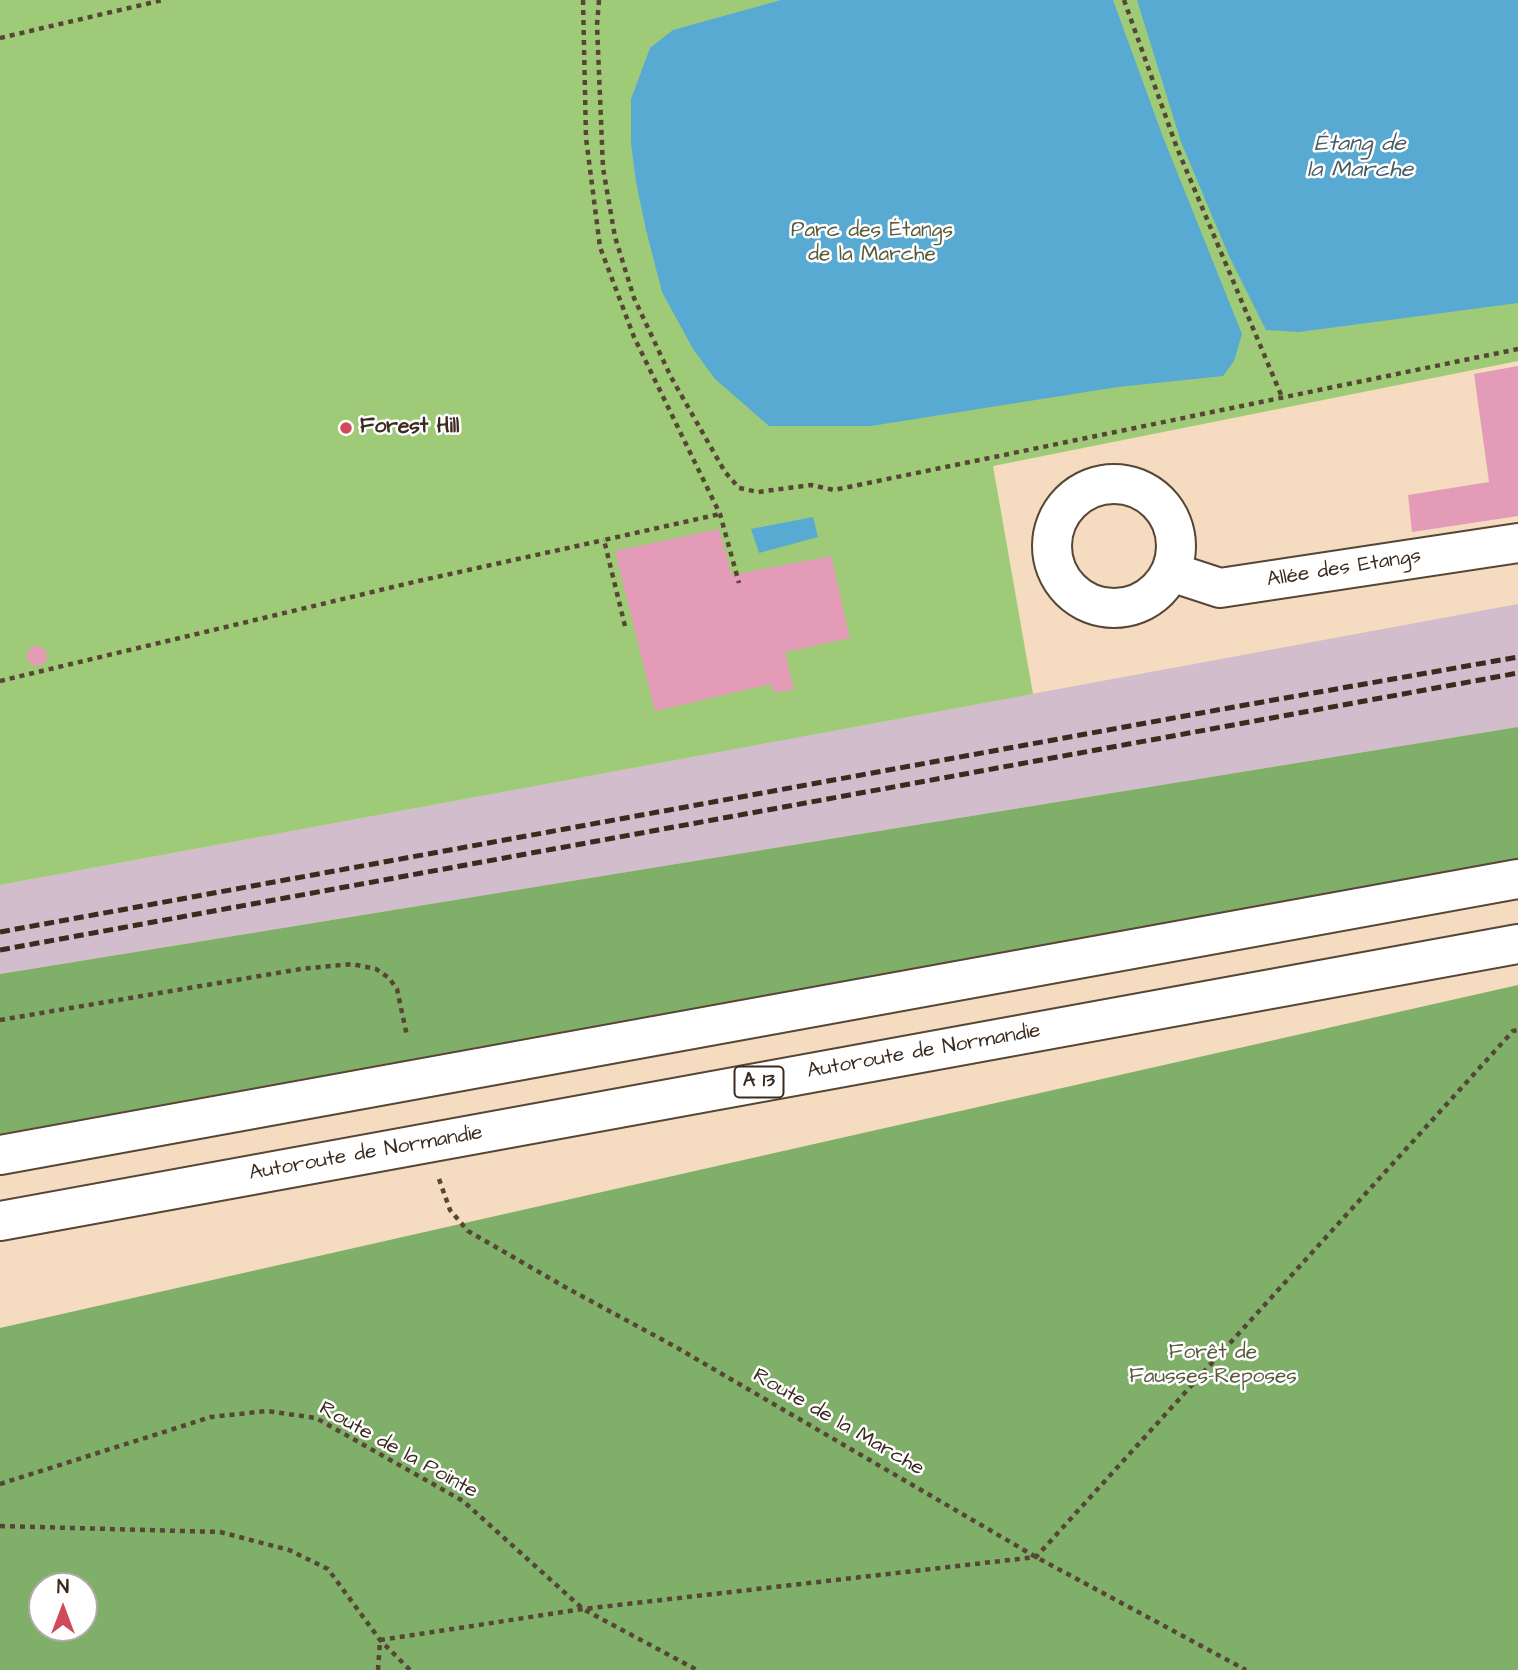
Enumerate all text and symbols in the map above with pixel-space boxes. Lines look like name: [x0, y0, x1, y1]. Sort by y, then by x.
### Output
water label: Étang de la Marche: [1307, 131, 1413, 185]
park label: Parc des Étangs de la Marche: [791, 219, 953, 269]
place label: Forest Hill: [360, 415, 459, 441]
marker: Forest Hill: [338, 420, 354, 436]
street label: Allée des Etangs: [1265, 544, 1423, 594]
street label: Autoroute de Normandie: [805, 1019, 1043, 1085]
road number: A 13: [734, 1066, 784, 1098]
street label: Autoroute de Normandie: [247, 1121, 485, 1187]
park label: Forêt de Fausses-Reposes: [1129, 1341, 1297, 1391]
street label: Route de la Marche: [748, 1364, 928, 1482]
street label: Route de la Pointe: [314, 1397, 482, 1505]
north arrow: [28, 1572, 98, 1642]
text: N: [57, 1574, 69, 1601]

